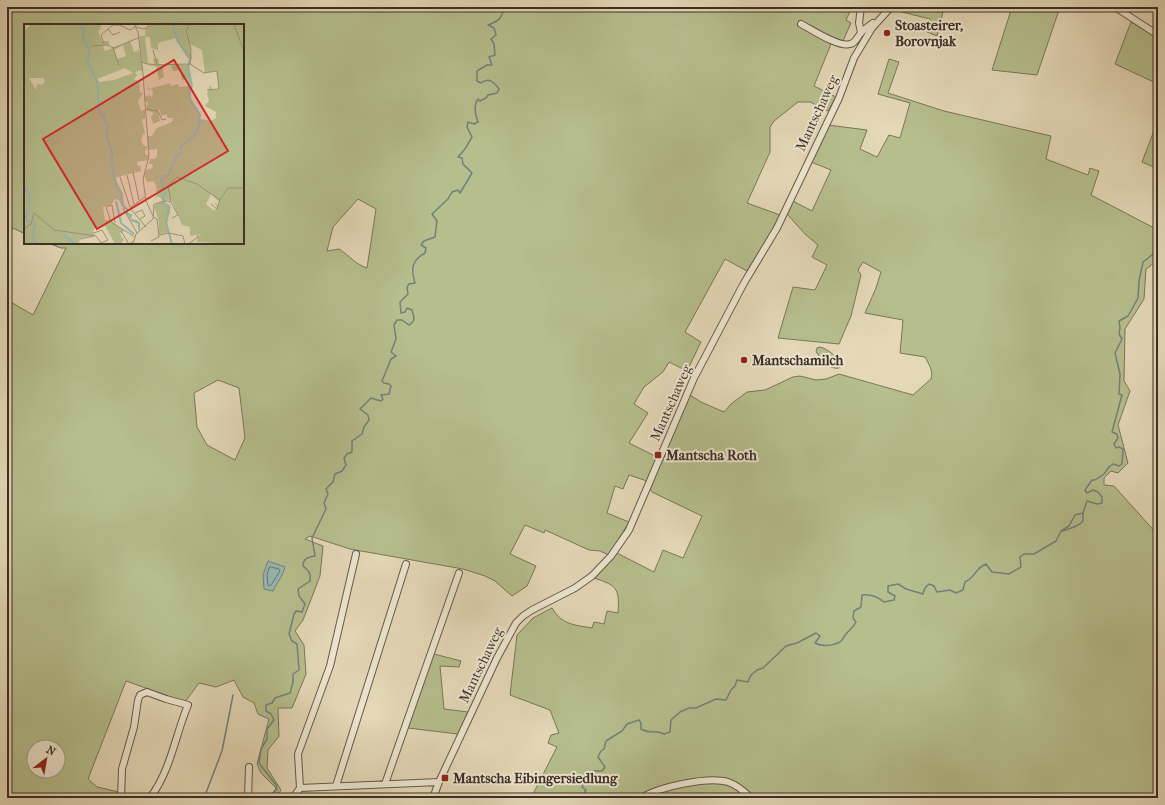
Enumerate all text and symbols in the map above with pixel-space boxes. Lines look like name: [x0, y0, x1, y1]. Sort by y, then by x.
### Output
place label: Stoasteirer, Borovnjak: [895, 17, 963, 50]
inset map: [24, 24, 244, 244]
marker: Stoasteirer, Borovnjak: [882, 28, 892, 38]
street label: Mantschaweg: [792, 72, 842, 154]
place label: Mantschamilch: [751, 352, 845, 369]
marker: Mantschamilch: [739, 355, 749, 365]
street label: Mantschaweg: [647, 362, 696, 444]
place label: Mantscha Roth: [665, 447, 758, 464]
marker: Mantscha Roth: [653, 450, 663, 460]
street label: Mantschaweg: [455, 624, 507, 706]
north arrow: [26, 739, 66, 779]
text: N: [44, 743, 58, 759]
place label: Mantscha Eibingersiedlung: [452, 770, 618, 787]
marker: Mantscha Eibingersiedlung: [440, 773, 450, 783]

